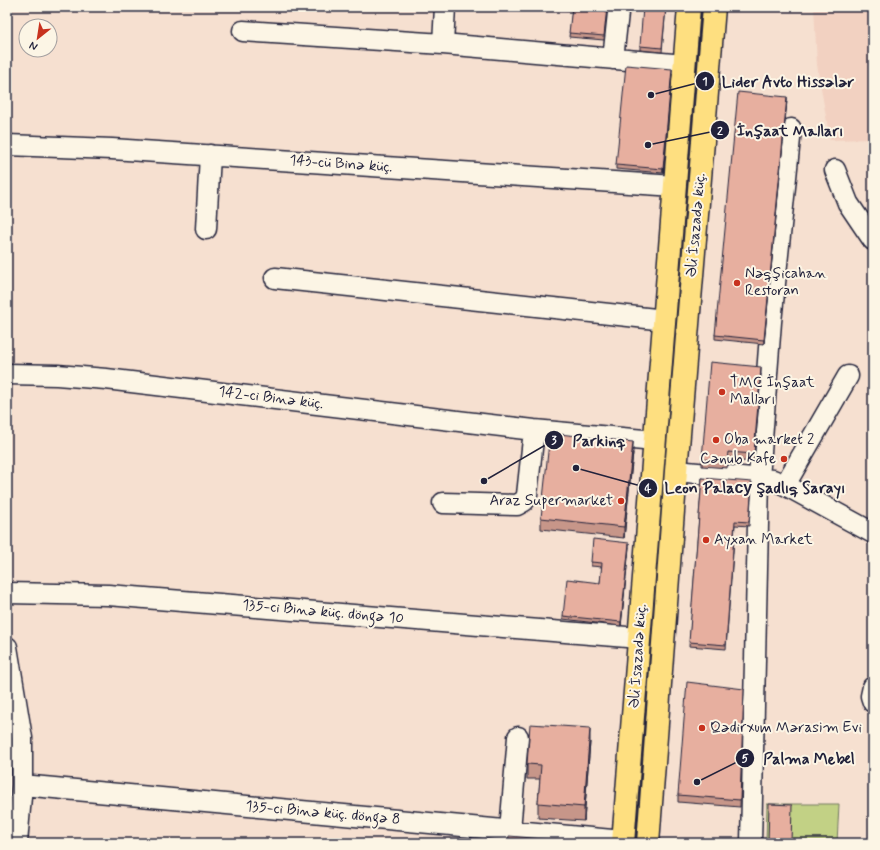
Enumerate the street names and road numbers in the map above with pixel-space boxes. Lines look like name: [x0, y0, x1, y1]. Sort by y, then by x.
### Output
street label: 143-cü Binə küç.: [289, 150, 393, 178]
street label: Əli İsazadə küç.: [681, 172, 711, 278]
street label: 142-ci Binə küç.: [217, 382, 325, 414]
street label: 135-ci Binə küç. döngə 10: [241, 595, 405, 630]
street label: Əli İsazadə küç.: [624, 603, 652, 709]
street label: 135-ci Binə küç. döngə 8: [245, 796, 401, 831]

